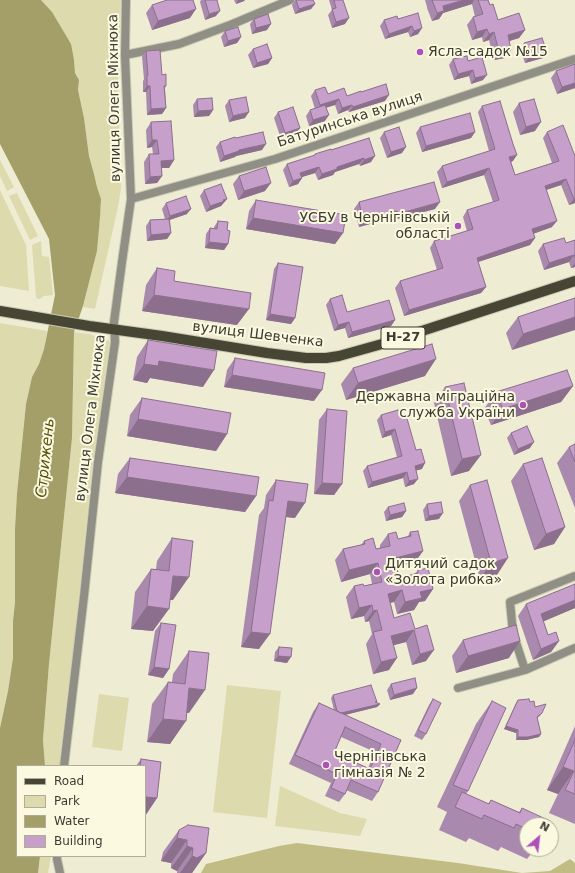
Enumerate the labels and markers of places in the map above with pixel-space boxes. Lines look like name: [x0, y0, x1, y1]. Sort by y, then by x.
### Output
place label: Ясла-садок №15: [428, 44, 548, 60]
marker: Ясла-садок №15: [415, 47, 425, 57]
place label: УСБУ в Чернігівській області: [299, 210, 450, 242]
marker: УСБУ в Чернігівській області: [453, 221, 463, 231]
place label: Державна міграційна служба України: [355, 389, 515, 422]
marker: Державна міграційна служба України: [518, 400, 528, 410]
place label: Дитячий садок «Золота рибка»: [385, 556, 502, 588]
marker: Дитячий садок «Золота рибка»: [372, 567, 382, 577]
place label: Чернігівська гімназія № 2: [334, 749, 427, 782]
marker: Чернігівська гімназія № 2: [321, 760, 331, 770]

